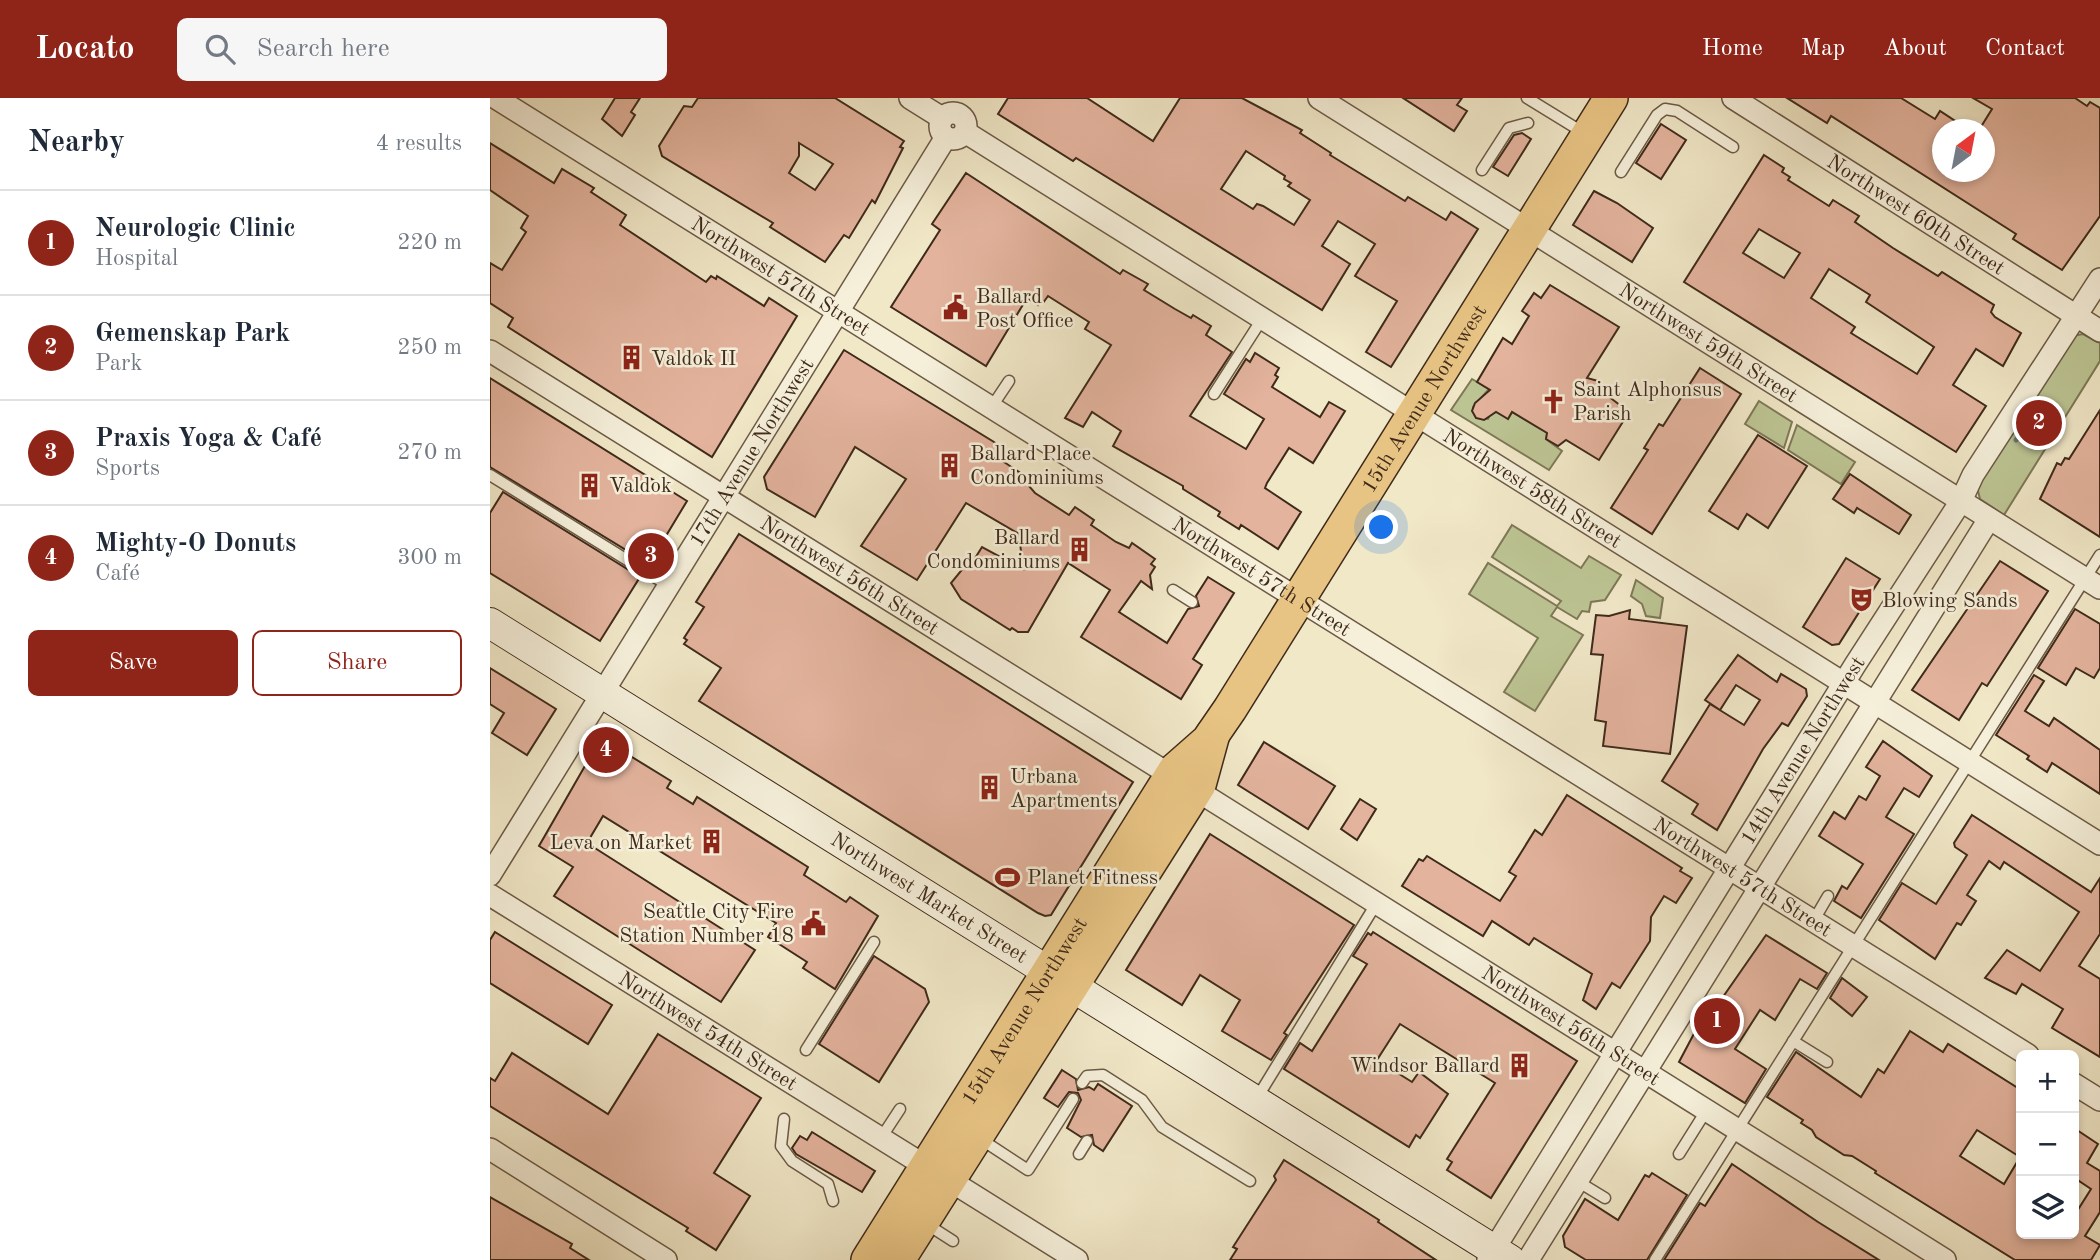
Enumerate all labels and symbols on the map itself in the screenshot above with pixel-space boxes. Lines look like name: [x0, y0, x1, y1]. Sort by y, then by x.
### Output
north arrow: [1932, 119, 1995, 182]
street label: Northwest 60th Street: [1823, 151, 2008, 280]
street label: Northwest 57th Street: [687, 214, 873, 341]
street label: Northwest 59th Street: [1615, 280, 1801, 407]
place label: Ballard Post Office: [976, 287, 1074, 332]
public building icon: Ballard Post Office: [942, 294, 970, 322]
street label: 15th Avenue Northwest: [1359, 302, 1491, 497]
building icon: Valdok II: [617, 344, 645, 372]
place label: Valdok II: [651, 349, 736, 370]
street label: 17th Avenue Northwest: [687, 355, 819, 551]
place label: Saint Alphonsus Parish: [1573, 380, 1722, 425]
church icon: Saint Alphonsus Parish: [1539, 387, 1567, 415]
pin: 2: [2016, 397, 2062, 449]
street label: Northwest 58th Street: [1439, 426, 1625, 553]
place label: Ballard Place Condominiums: [970, 444, 1104, 489]
building icon: Ballard Place Condominiums: [936, 451, 964, 479]
building icon: Valdok: [575, 471, 603, 499]
place label: Valdok: [609, 476, 672, 497]
your location: [1364, 510, 1398, 544]
street label: Northwest 56th Street: [756, 513, 942, 640]
street label: Northwest 57th Street: [1168, 514, 1354, 641]
place label: Ballard Condominiums: [926, 528, 1060, 573]
pin: 3: [628, 530, 674, 582]
building icon: Ballard Condominiums: [1066, 535, 1094, 563]
theatre icon: Blowing Sands: [1848, 586, 1876, 614]
place label: Blowing Sands: [1882, 591, 2018, 612]
street label: 14th Avenue Northwest: [1738, 653, 1870, 849]
pin: 4: [583, 724, 629, 776]
place label: Urbana Apartments: [1010, 767, 1117, 812]
building icon: Urbana Apartments: [976, 774, 1004, 802]
street label: Northwest 57th Street: [1649, 815, 1835, 942]
building icon: Leva on Market: [698, 828, 726, 856]
street label: Northwest Market Street: [827, 829, 1031, 968]
place label: Leva on Market: [549, 833, 692, 854]
sports icon: Planet Fitness: [993, 863, 1021, 891]
place label: Planet Fitness: [1027, 868, 1158, 889]
place label: Seattle City Fire Station Number 18: [619, 902, 794, 947]
public building icon: Seattle City Fire Station Number 18: [800, 909, 828, 937]
street label: 15th Avenue Northwest: [959, 914, 1092, 1109]
street label: Northwest 56th Street: [1478, 963, 1663, 1090]
street label: Northwest 54th Street: [614, 969, 800, 1095]
pin: 1: [1694, 995, 1740, 1047]
building icon: Windsor Ballard: [1506, 1051, 1534, 1079]
place label: Windsor Ballard: [1350, 1056, 1500, 1077]

